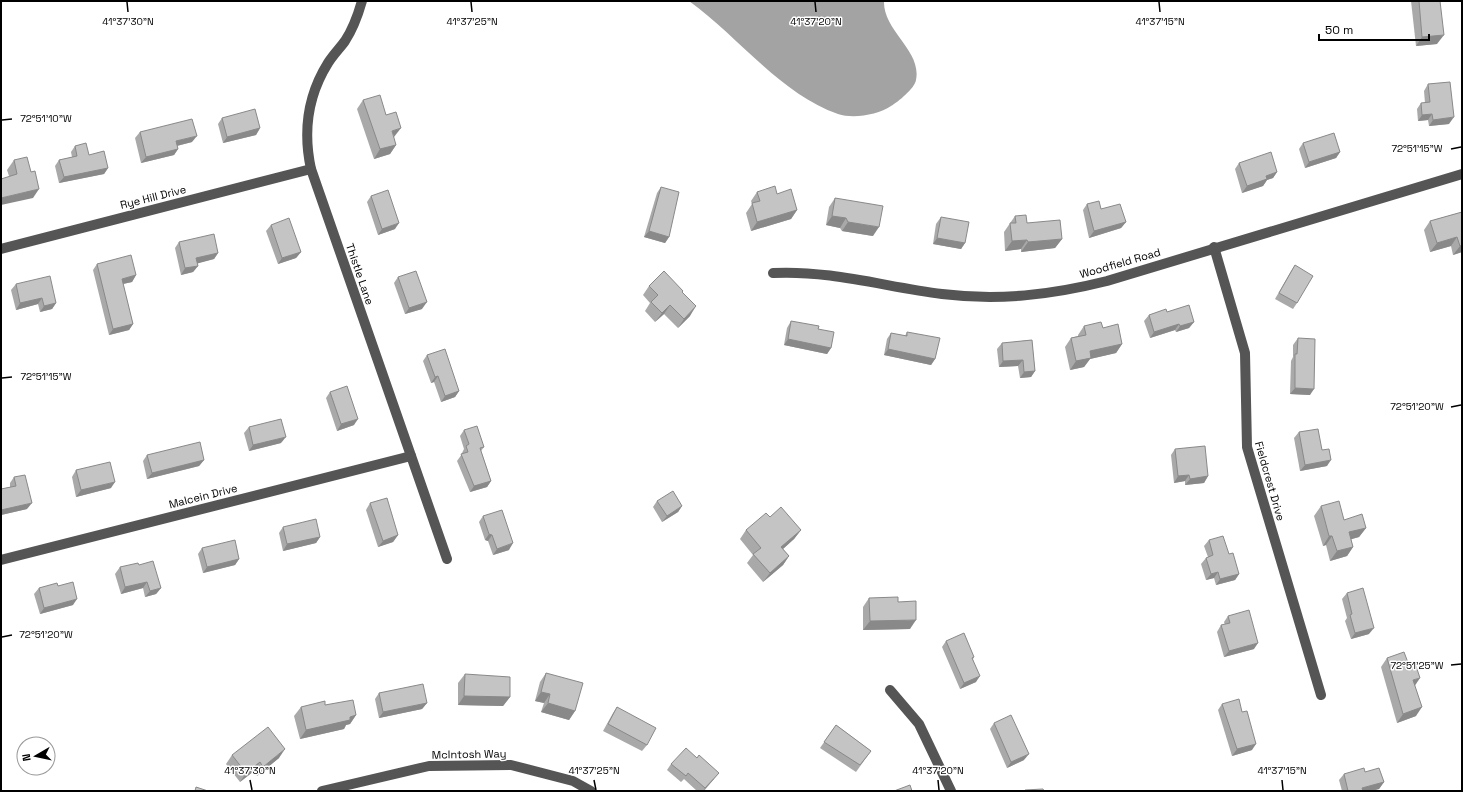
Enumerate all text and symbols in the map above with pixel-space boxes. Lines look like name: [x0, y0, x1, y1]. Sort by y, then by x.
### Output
text: 41°37'30"N: [102, 15, 154, 28]
text: 41°37'25"N: [446, 15, 498, 28]
text: 41°37'20"N: [790, 15, 842, 28]
text: 41°37'15"N: [1135, 15, 1185, 28]
scale bar: [1319, 16, 1429, 42]
text: 50 m: [1325, 22, 1353, 38]
text: 72°51'10"W: [20, 112, 72, 125]
text: 72°51'15"W: [1391, 142, 1443, 155]
street label: Rye Hill Drive: [119, 182, 187, 212]
street label: Thistle Lane: [343, 241, 377, 307]
street label: Woodfield Road: [1078, 245, 1162, 281]
text: 72°51'15"W: [20, 370, 72, 383]
text: 72°51'20"W: [1390, 400, 1444, 413]
street label: Fieldcrest Drive: [1252, 440, 1288, 522]
street label: Malcein Drive: [167, 481, 239, 511]
text: 72°51'20"W: [19, 628, 73, 641]
text: 72°51'25"W: [1391, 659, 1444, 672]
north arrow: [16, 736, 56, 776]
street label: McIntosh Way: [432, 746, 506, 762]
text: N: [19, 753, 34, 762]
text: 41°37'30"N: [224, 764, 276, 777]
text: 41°37'25"N: [568, 764, 620, 777]
text: 41°37'20"N: [912, 764, 964, 777]
text: 41°37'15"N: [1257, 764, 1307, 777]

